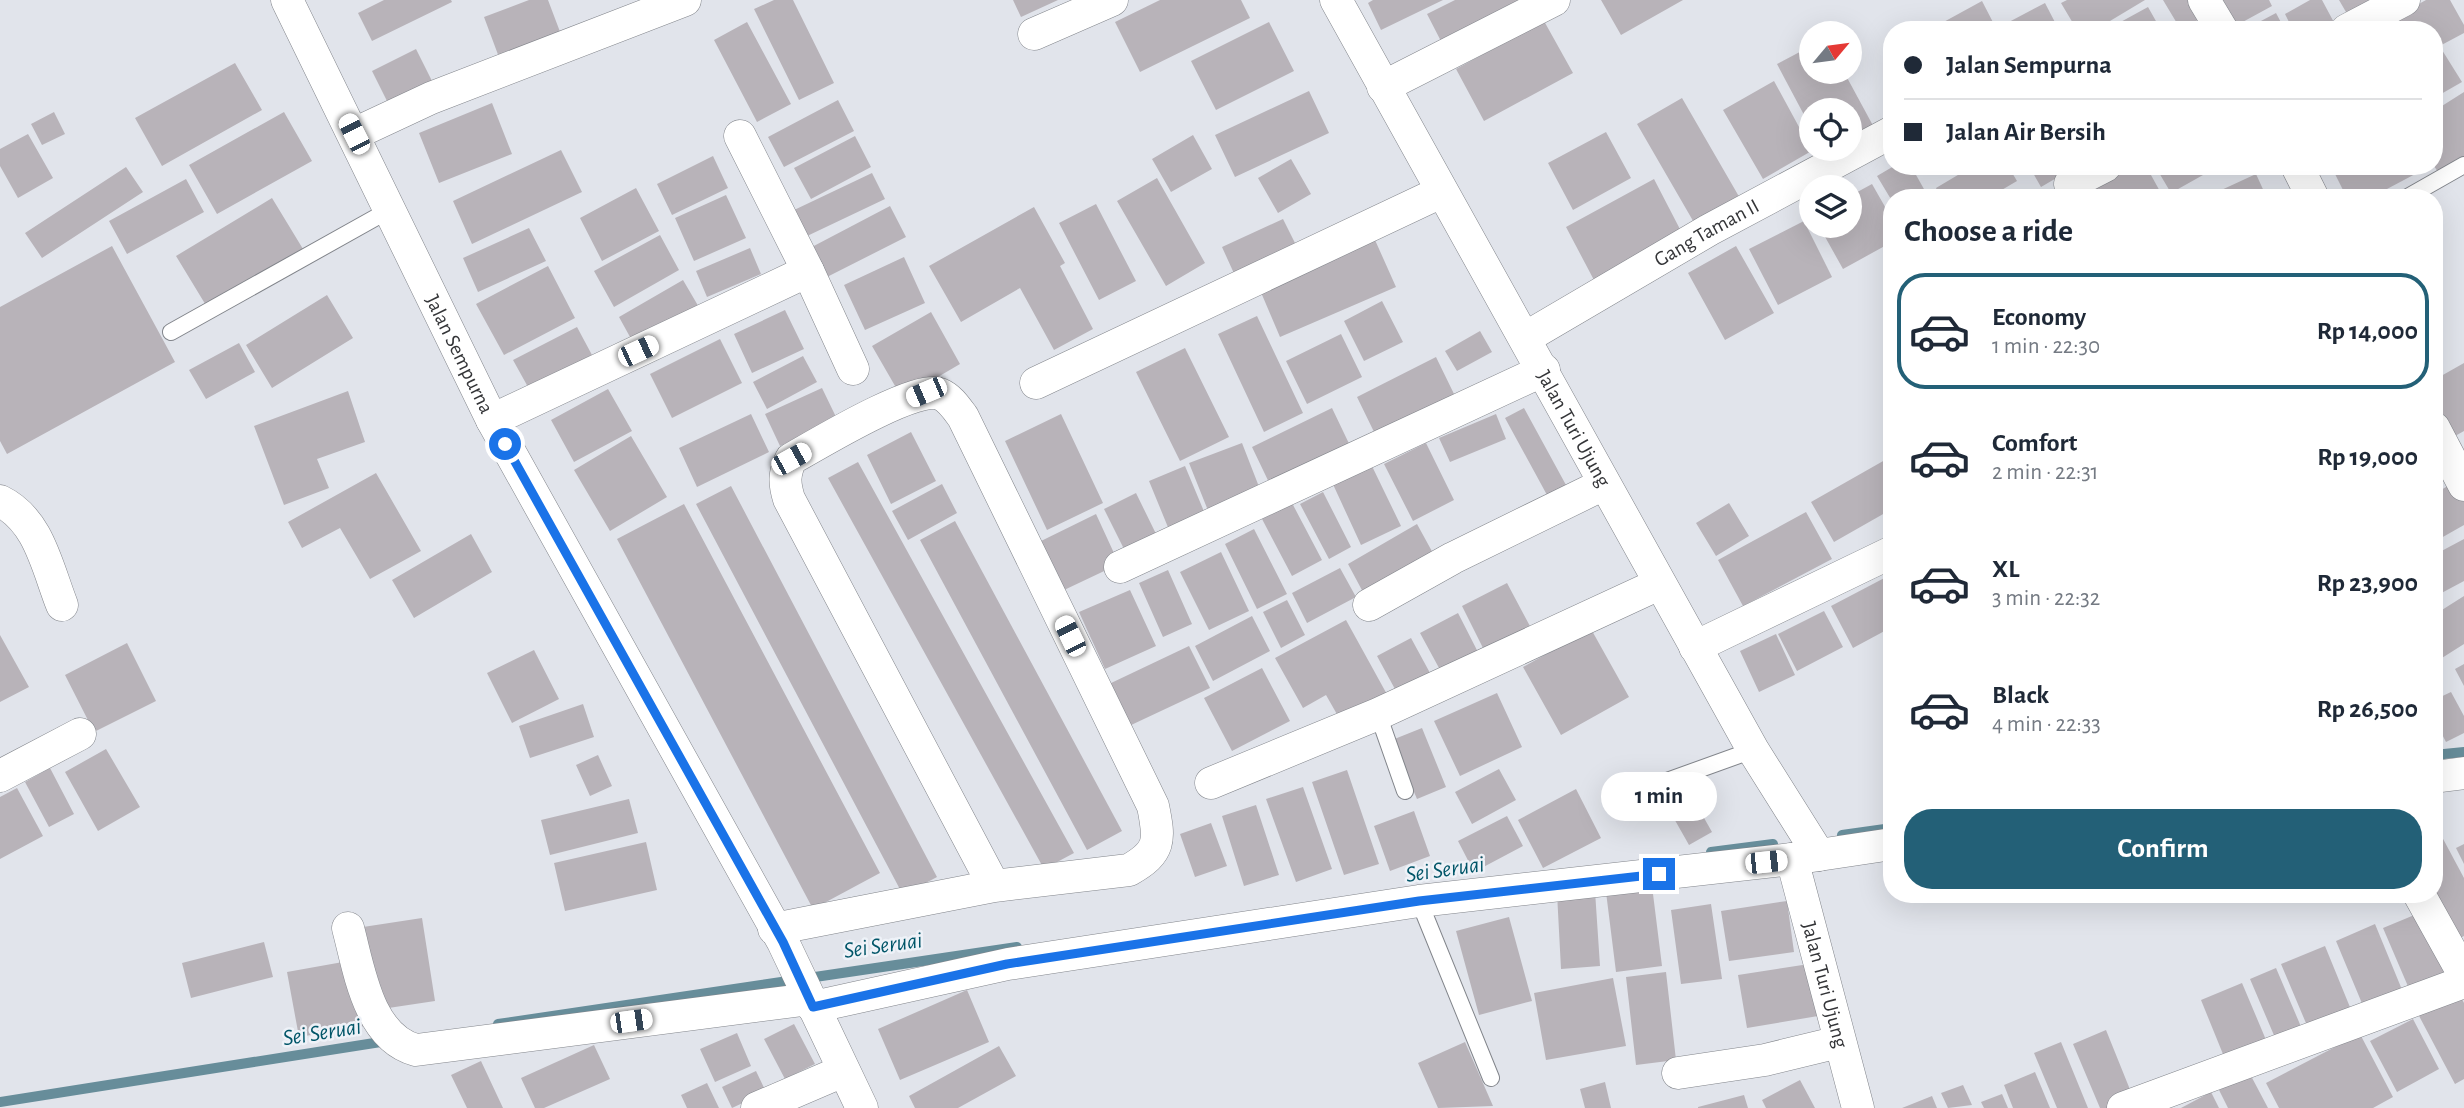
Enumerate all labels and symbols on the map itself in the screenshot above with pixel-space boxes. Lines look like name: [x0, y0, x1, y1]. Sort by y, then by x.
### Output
north arrow: [1799, 21, 1862, 84]
car: [336, 111, 373, 157]
street label: Gang Taman II: [1650, 195, 1762, 270]
street label: Jalan Sempurna: [422, 291, 498, 417]
car: [615, 333, 662, 369]
street label: Jalan Turi Ujung: [1533, 366, 1615, 491]
car: [903, 374, 950, 410]
route start: [489, 428, 521, 460]
car: [768, 440, 815, 478]
car: [1052, 613, 1089, 659]
callout: 1 min: [1601, 772, 1717, 822]
car: [1745, 849, 1788, 875]
water label: Sei Seruai: [1404, 853, 1486, 887]
route end: [1643, 858, 1675, 890]
street label: Jalan Turi Ujung: [1799, 919, 1852, 1051]
water label: Sei Seruai: [842, 929, 924, 963]
car: [609, 1008, 654, 1034]
water label: Sei Seruai: [281, 1015, 363, 1051]

